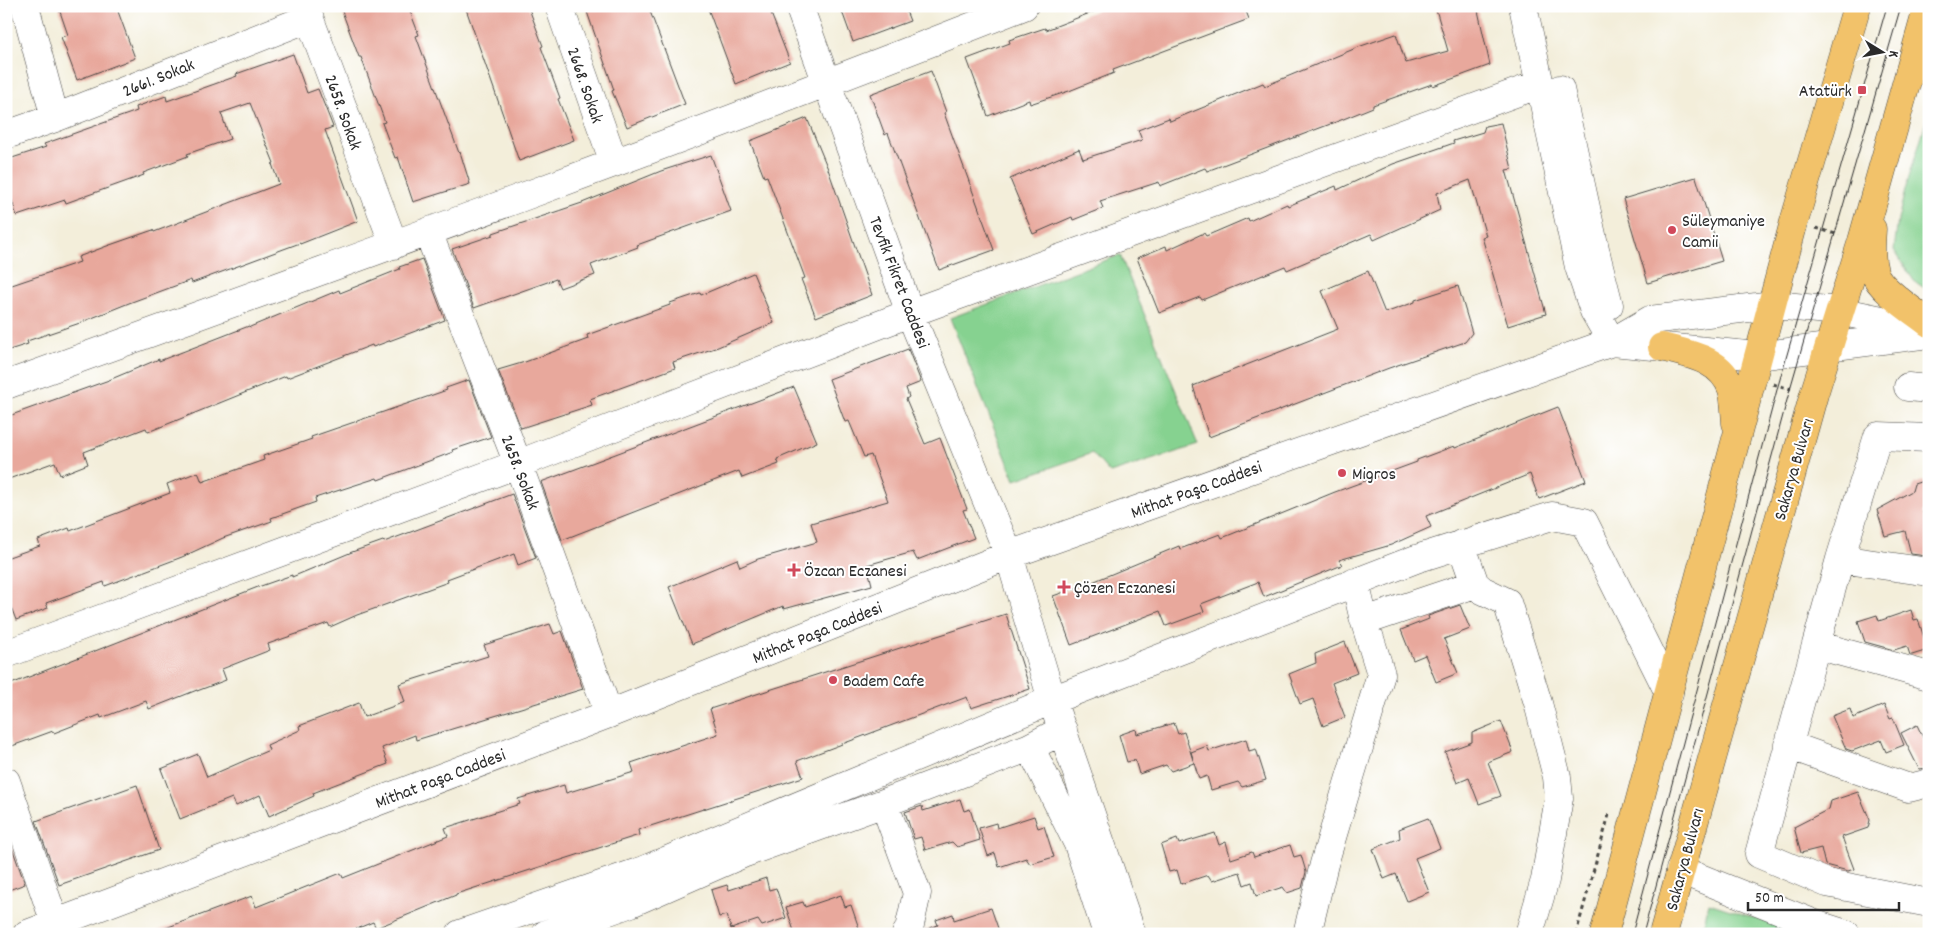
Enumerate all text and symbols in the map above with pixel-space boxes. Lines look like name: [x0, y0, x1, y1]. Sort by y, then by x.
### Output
north arrow: [1858, 28, 1908, 78]
street label: 2668. Sokak: [559, 44, 608, 127]
text: K: [1882, 49, 1903, 59]
street label: 2661. Sokak: [119, 54, 199, 105]
street label: 2658. Sokak: [316, 72, 367, 154]
place label: Atatürk: [1799, 80, 1852, 105]
marker: Atatürk: [1856, 84, 1868, 96]
place label: Süleymaniye Camii: [1682, 210, 1765, 256]
street label: Tevfik Fikret Caddesi: [861, 213, 934, 353]
marker: Süleymaniye Camii: [1666, 224, 1678, 236]
street label: Sakarya Bulvarı: [1769, 416, 1822, 524]
street label: 2658. Sokak: [493, 432, 544, 514]
street label: Mithat Paşa Caddesi: [1128, 456, 1266, 527]
place label: Migros: [1352, 463, 1396, 488]
marker: Migros: [1336, 467, 1348, 479]
place label: Özcan Eczanesi: [804, 560, 907, 585]
marker: Özcan Eczanesi: [788, 564, 800, 576]
place label: Çözen Eczanesi: [1074, 577, 1175, 602]
marker: Çözen Eczanesi: [1058, 581, 1070, 593]
street label: Mithat Paşa Caddesi: [749, 597, 887, 672]
place label: Badem Cafe: [843, 670, 924, 695]
marker: Badem Cafe: [827, 674, 839, 686]
street label: Mithat Paşa Caddesi: [372, 744, 510, 817]
street label: Sakarya Bulvarı: [1661, 806, 1712, 914]
scale bar: [1748, 880, 1899, 912]
text: 50 m: [1755, 888, 1784, 910]

